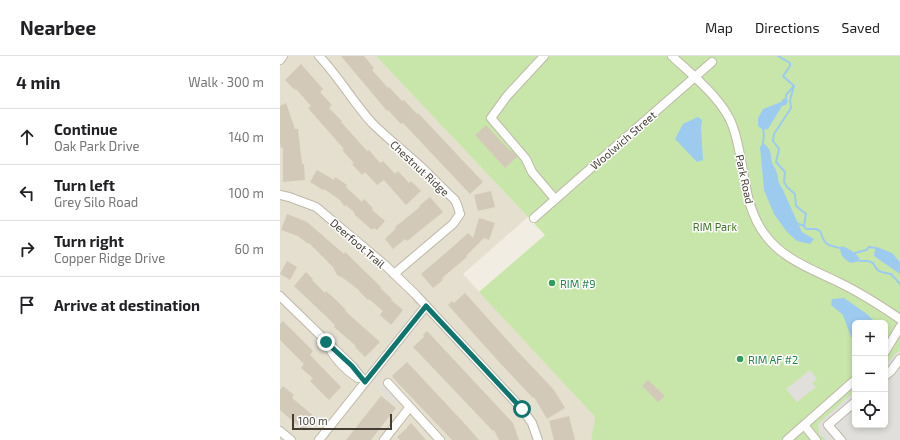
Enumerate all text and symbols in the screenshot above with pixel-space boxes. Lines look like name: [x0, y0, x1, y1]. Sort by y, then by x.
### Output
text: Nearbee: [20, 16, 96, 39]
text: Map: [705, 19, 733, 36]
text: Directions: [755, 19, 820, 36]
text: Saved: [842, 19, 880, 36]
text: 4 min: [16, 72, 60, 92]
text: Walk · 300 m: [188, 74, 264, 90]
street label: Woolwich Street: [588, 108, 658, 172]
text: Continue: [54, 120, 117, 138]
icon: ahead: [16, 126, 38, 148]
text: 140 m: [229, 129, 264, 145]
text: Oak Park Drive: [54, 138, 139, 154]
street label: Chestnut Ridge: [388, 138, 452, 199]
street label: Park Road: [733, 153, 757, 205]
text: Turn left: [54, 176, 115, 194]
icon: left: [16, 182, 38, 204]
text: 100 m: [229, 185, 264, 201]
text: Grey Silo Road: [54, 194, 138, 210]
street label: Deerfoot Trail: [328, 216, 389, 271]
park label: RIM Park: [693, 220, 738, 233]
text: Turn right: [54, 232, 124, 250]
icon: right: [16, 238, 38, 260]
text: 60 m: [234, 241, 264, 257]
text: Copper Ridge Drive: [54, 250, 165, 266]
place label: RIM #9: [560, 277, 596, 290]
marker: RIM #9: [547, 278, 557, 288]
icon: arrive: [16, 294, 38, 316]
text: Arrive at destination: [54, 296, 200, 314]
map controls: [852, 320, 888, 428]
button: +: [852, 320, 888, 356]
route end: [317, 333, 335, 351]
place label: RIM AF #2: [748, 353, 798, 366]
marker: RIM AF #2: [735, 354, 745, 364]
button: −: [852, 356, 888, 392]
button: locate: [852, 392, 888, 428]
route start: [513, 400, 531, 418]
scale bar: [292, 412, 392, 431]
text: 100 m: [298, 414, 328, 427]

